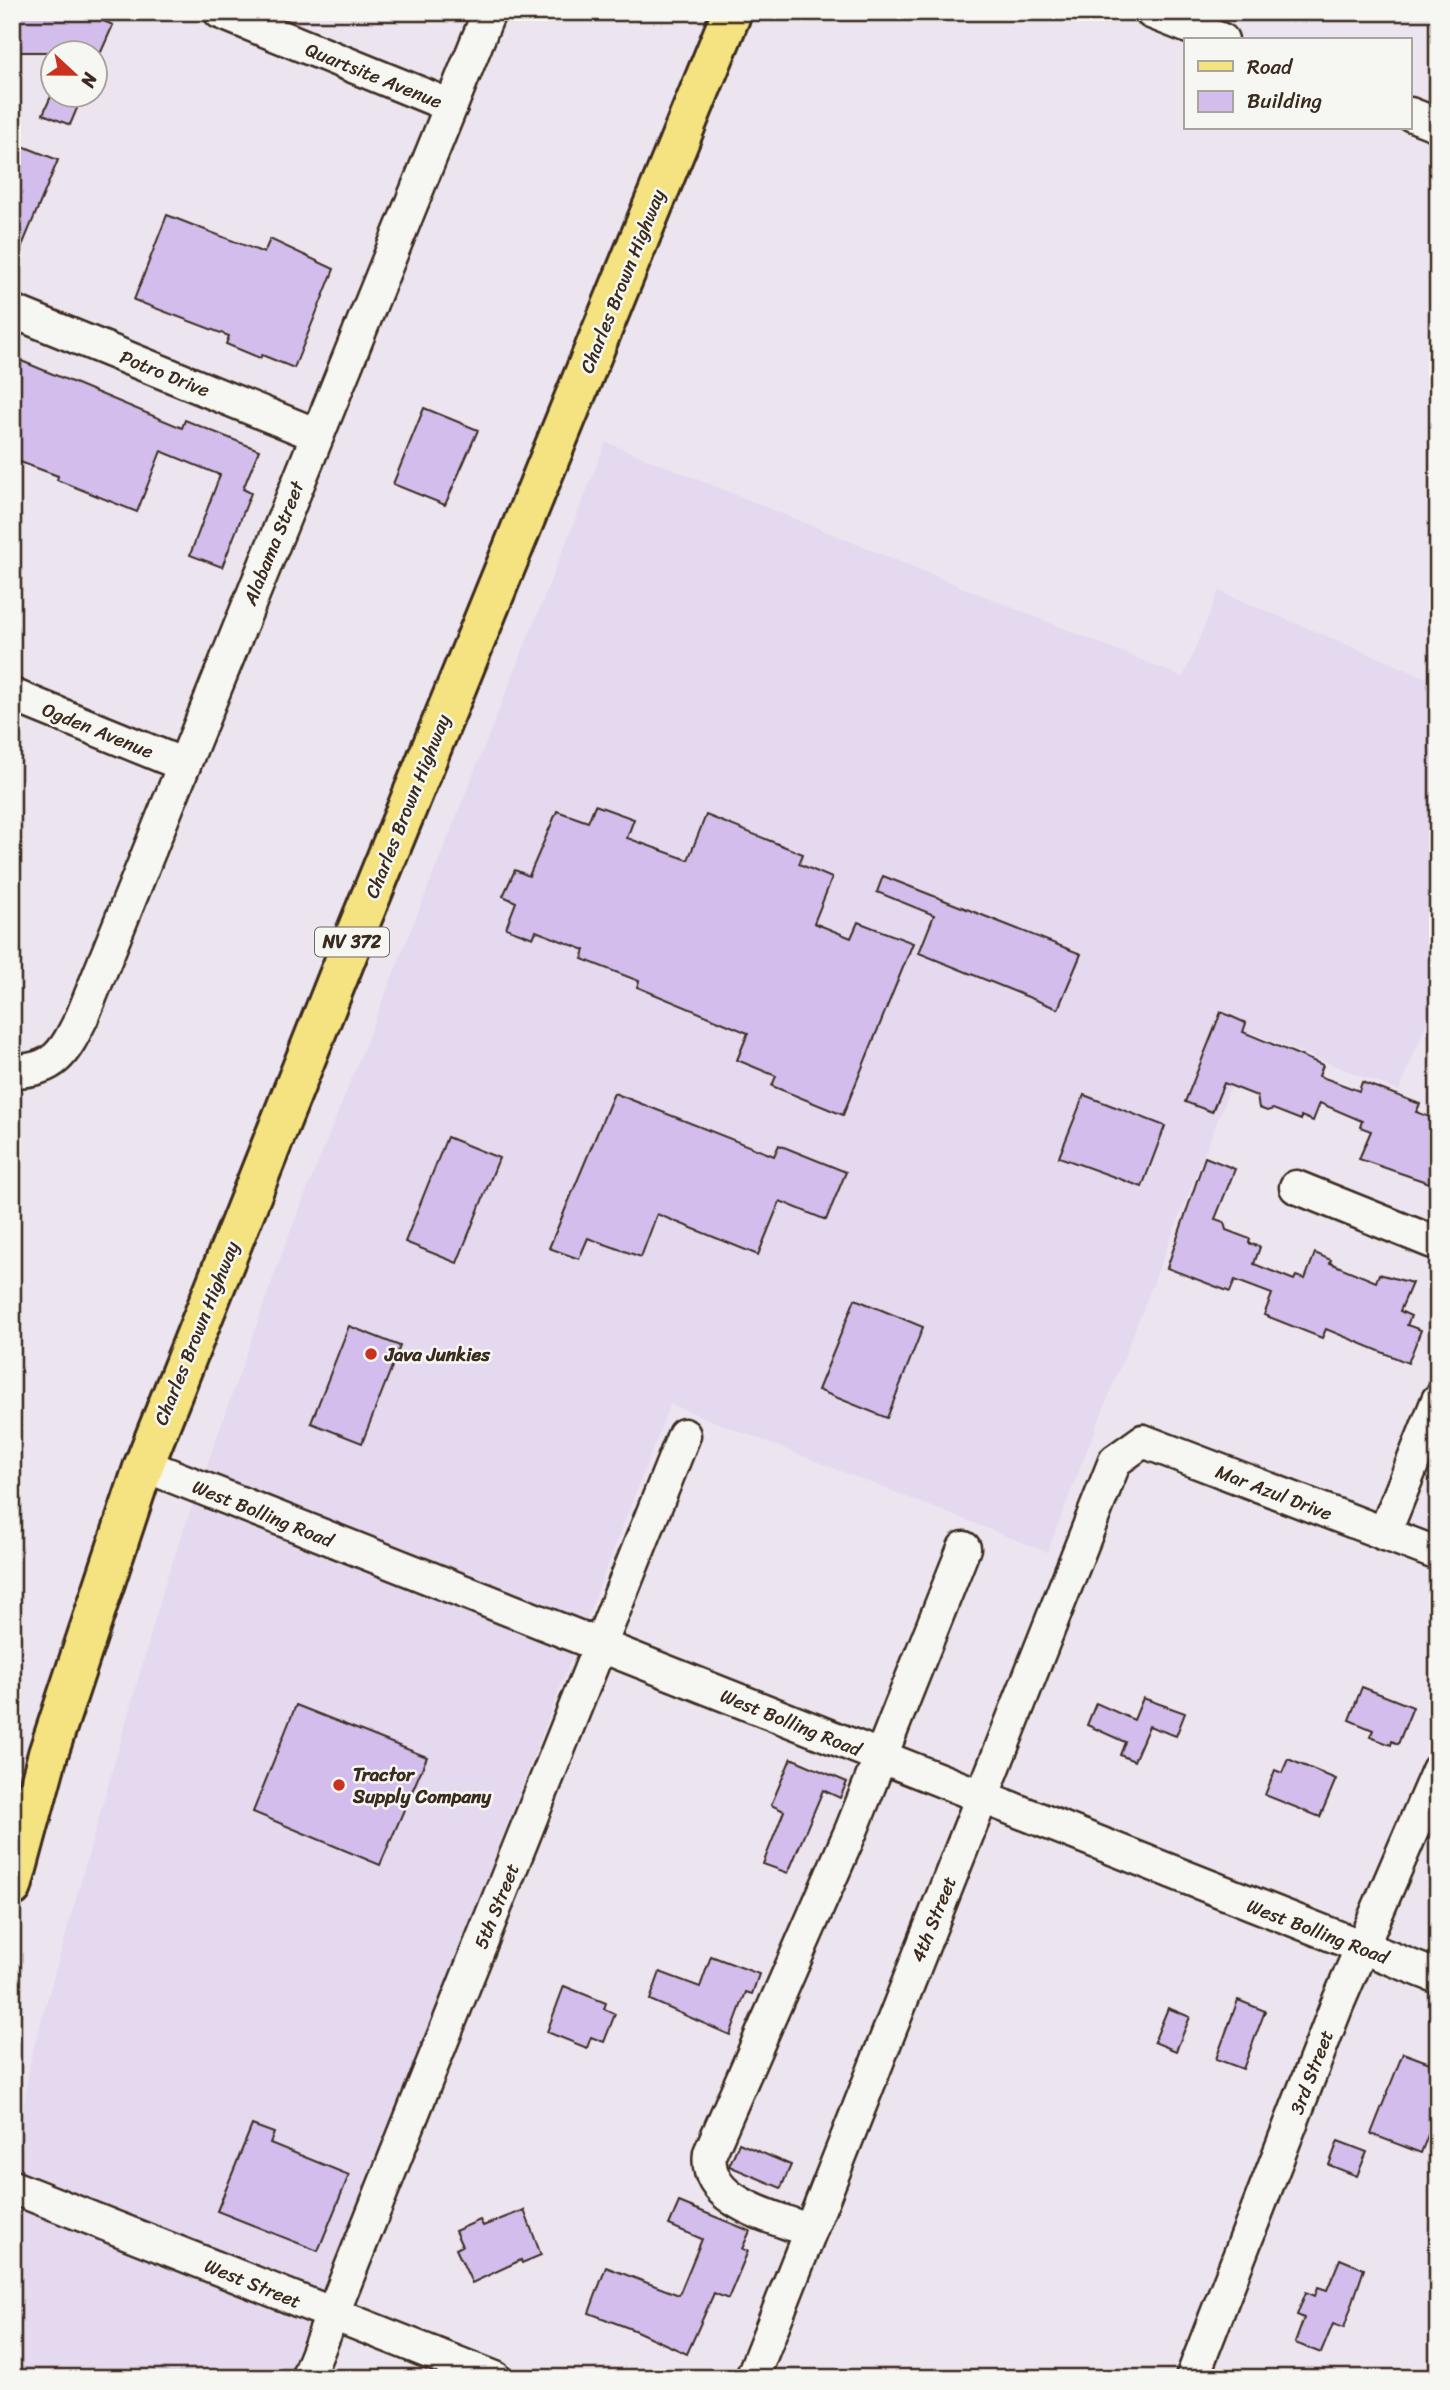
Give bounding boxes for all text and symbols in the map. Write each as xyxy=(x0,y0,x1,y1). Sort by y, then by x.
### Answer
street label: Quartsite Avenue xyxy=(300,33,448,118)
north arrow xyxy=(38,38,108,108)
legend xyxy=(1184,38,1412,130)
text: Road xyxy=(1247,48,1294,86)
text: N xyxy=(71,67,107,93)
text: Building xyxy=(1247,82,1323,120)
street label: Charles Brown Highway xyxy=(570,184,675,378)
street label: Potro Drive xyxy=(115,340,215,407)
street label: Alabama Street xyxy=(233,475,314,611)
street label: Ogden Avenue xyxy=(37,693,159,768)
street label: Charles Brown Highway xyxy=(355,709,460,903)
road number: NV 372 xyxy=(315,928,389,957)
street label: Charles Brown Highway xyxy=(144,1236,249,1430)
place label: Java Junkies xyxy=(384,1338,491,1371)
marker: Java Junkies xyxy=(363,1346,379,1362)
street label: Mar Azul Drive xyxy=(1211,1455,1337,1530)
street label: West Bolling Road xyxy=(187,1470,340,1558)
street label: West Bolling Road xyxy=(715,1679,868,1767)
place label: Tractor Supply Company xyxy=(352,1758,492,1813)
marker: Tractor Supply Company xyxy=(331,1777,347,1793)
street label: 5th Street xyxy=(464,1858,529,1954)
street label: 4th Street xyxy=(901,1871,966,1967)
street label: West Bolling Road xyxy=(1242,1889,1396,1974)
street label: 3rd Street xyxy=(1280,2025,1343,2119)
street label: West Street xyxy=(200,2249,306,2318)

